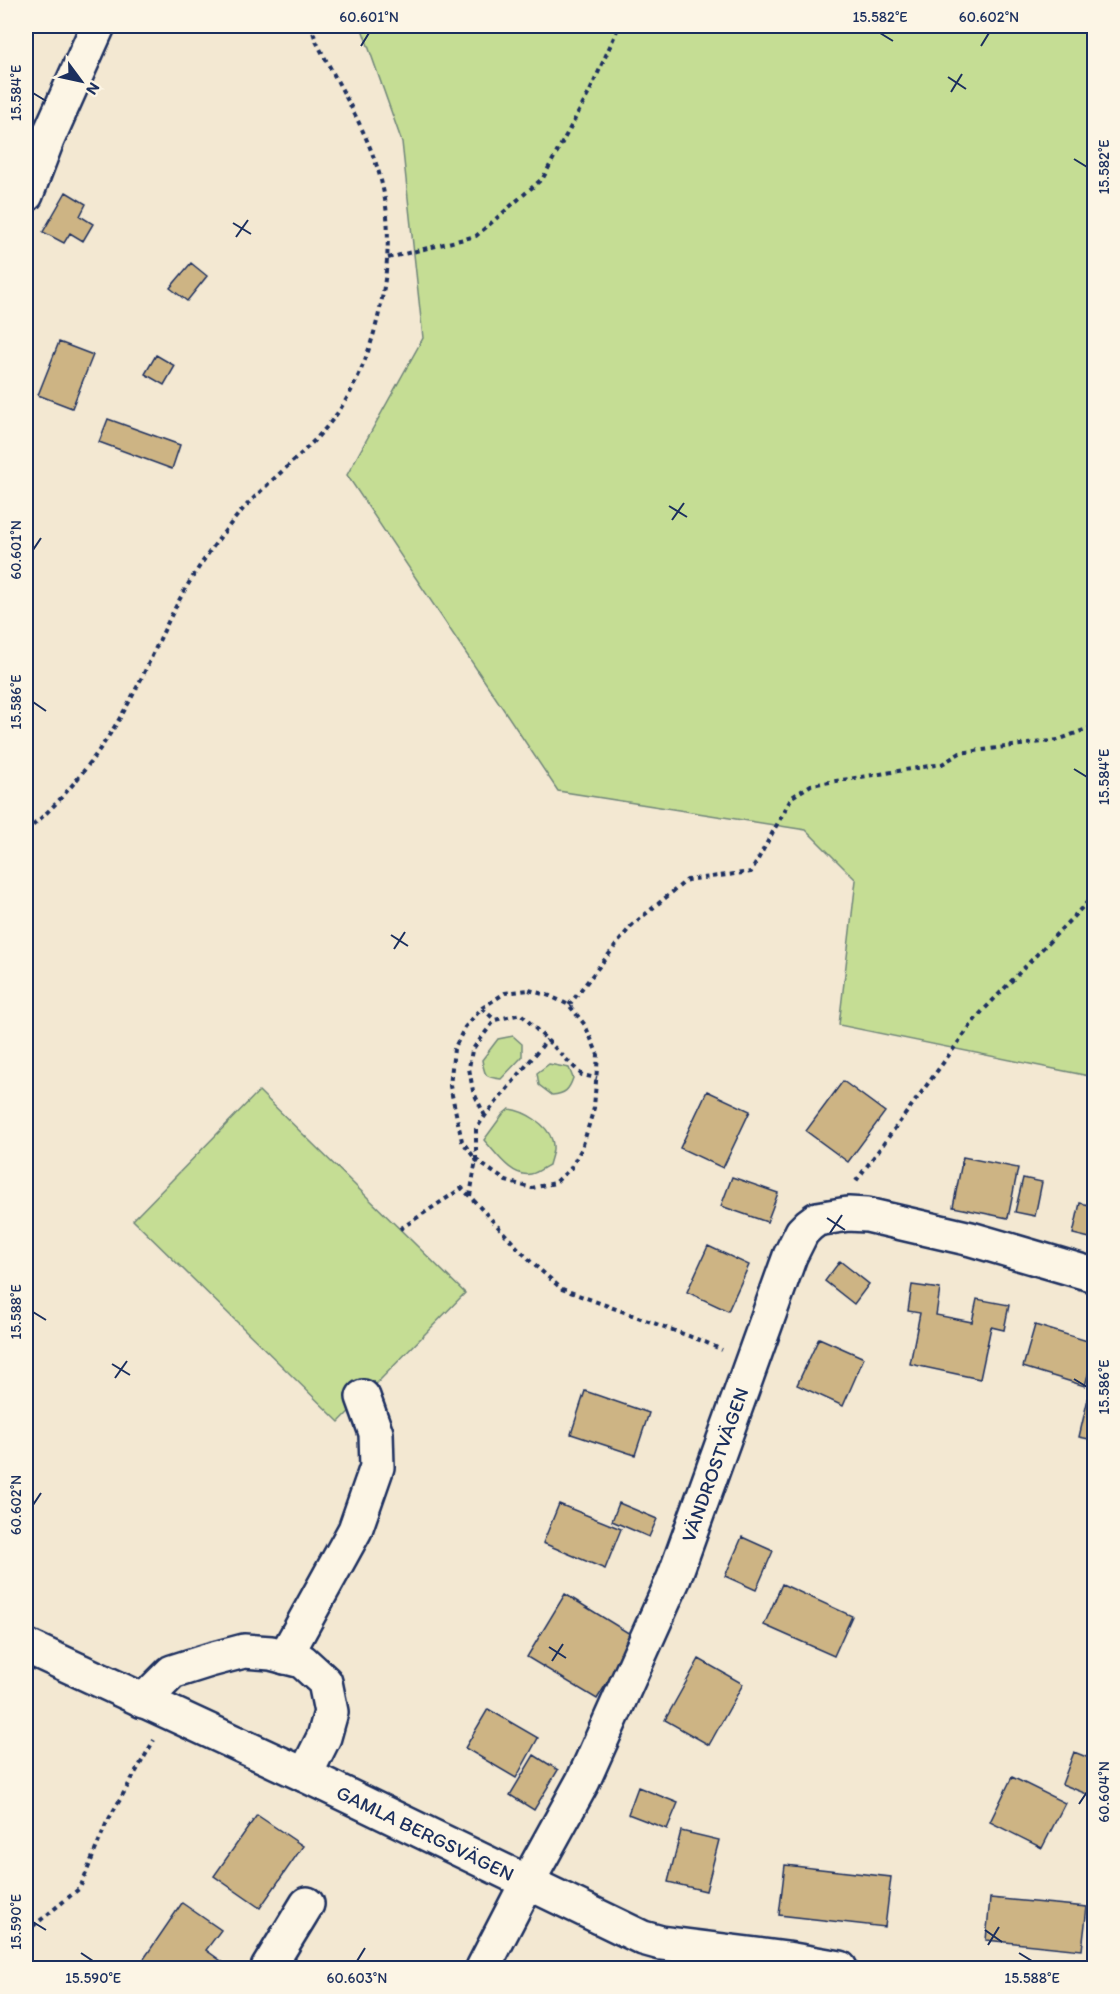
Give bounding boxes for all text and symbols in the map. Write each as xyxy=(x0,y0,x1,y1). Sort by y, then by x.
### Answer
text: 60.601°N xyxy=(339,8,399,26)
text: 15.582°E xyxy=(852,8,908,26)
text: 60.602°N xyxy=(959,8,1019,26)
north arrow xyxy=(51,51,111,111)
text: 15.584°E xyxy=(7,65,25,121)
text: N xyxy=(82,79,104,99)
text: 15.582°E xyxy=(1095,139,1113,195)
text: 60.601°N xyxy=(7,520,25,580)
text: 15.586°E xyxy=(7,674,25,730)
text: 15.584°E xyxy=(1095,749,1113,805)
text: 15.588°E xyxy=(7,1284,25,1340)
text: 15.586°E xyxy=(1095,1359,1113,1415)
street label: VÄNDROSTVÄGEN xyxy=(676,1384,754,1545)
text: 60.602°N xyxy=(7,1475,25,1535)
text: 60.604°N xyxy=(1095,1761,1113,1823)
street label: GAMLA BERGSVÄGEN xyxy=(333,1780,518,1886)
text: 15.590°E xyxy=(7,1894,25,1950)
text: 15.590°E xyxy=(65,1969,121,1987)
text: 60.603°N xyxy=(327,1969,387,1987)
text: 15.588°E xyxy=(1004,1969,1060,1987)

